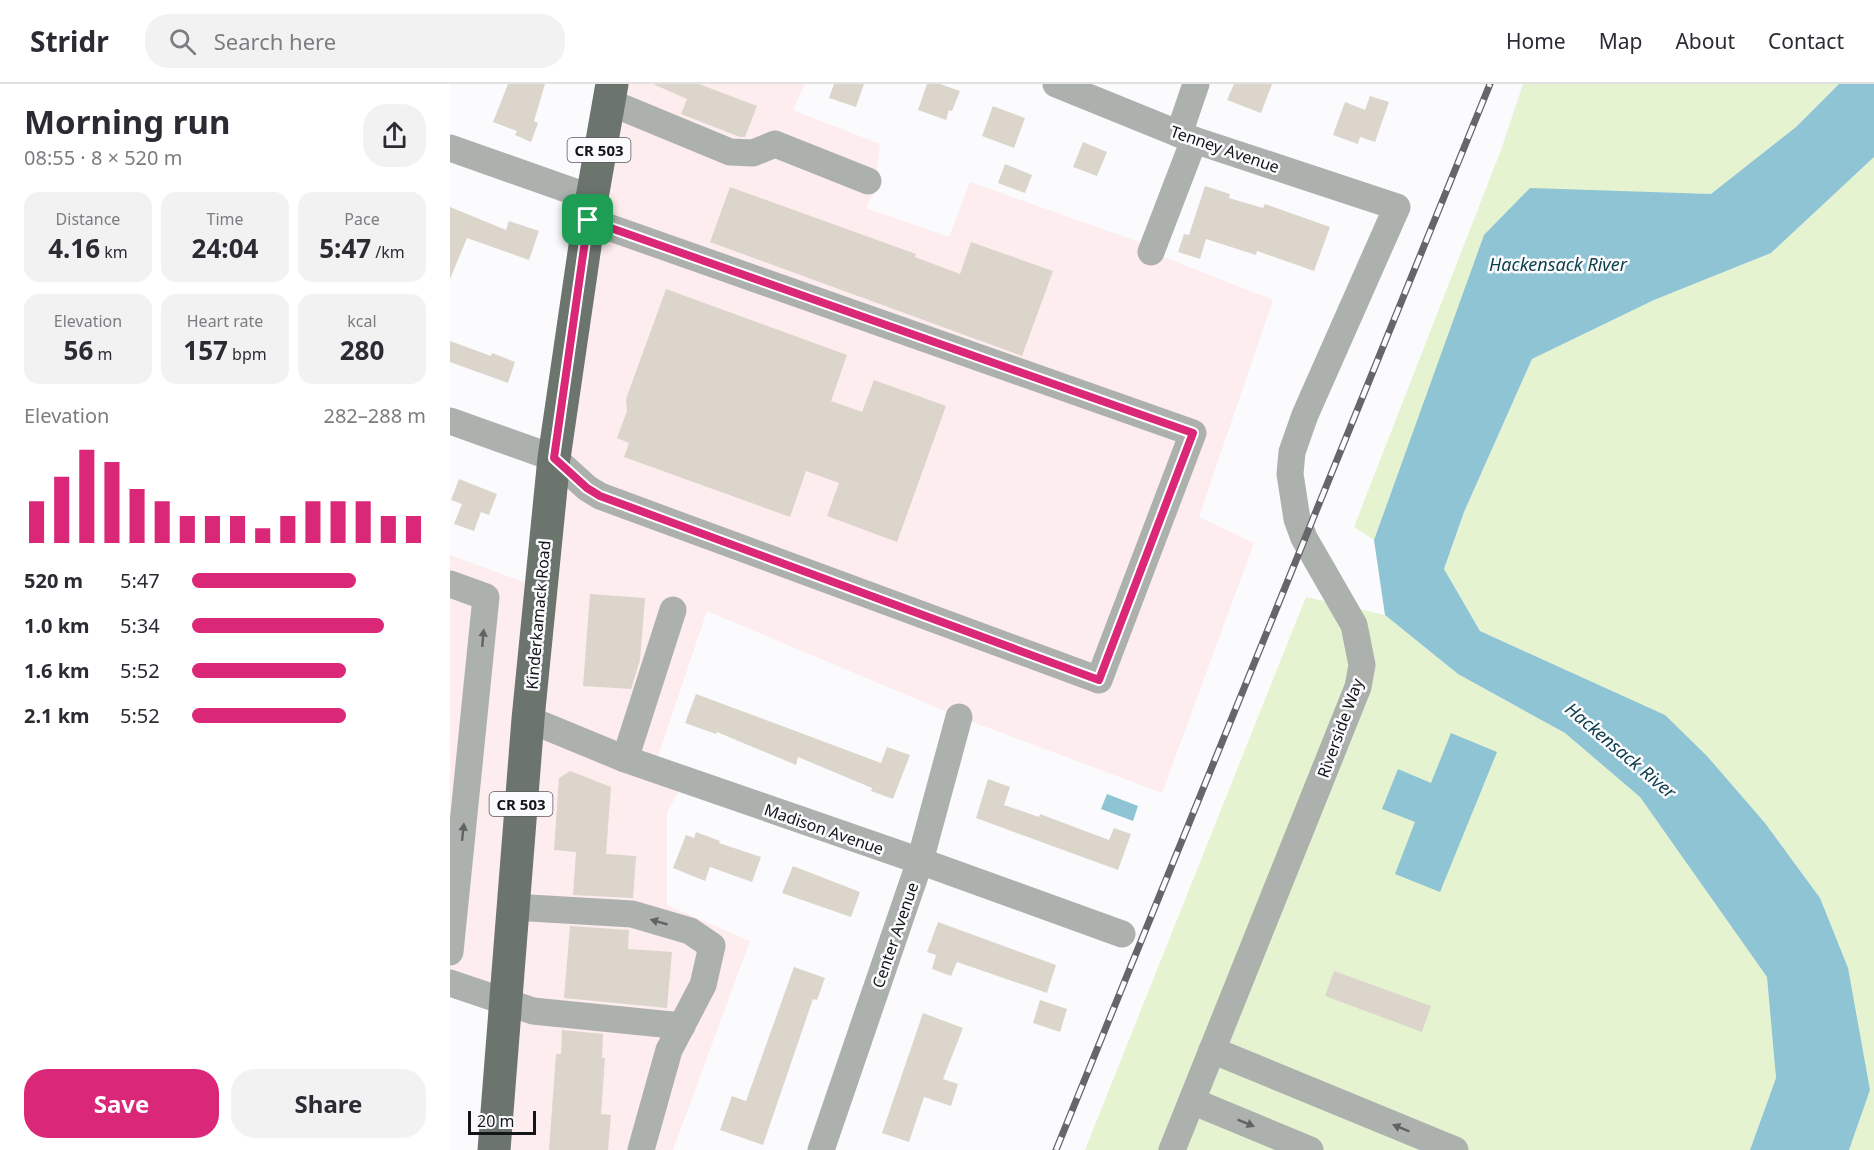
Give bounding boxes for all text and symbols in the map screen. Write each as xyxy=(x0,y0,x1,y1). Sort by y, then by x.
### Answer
search box xyxy=(145,14,565,68)
text: Stridr xyxy=(30,22,109,60)
icon: search xyxy=(166,25,199,58)
text: Search here xyxy=(214,26,336,56)
text: Home xyxy=(1506,27,1566,55)
text: Map xyxy=(1599,27,1642,55)
text: About xyxy=(1675,27,1735,55)
text: Contact xyxy=(1768,27,1844,55)
text: Morning run xyxy=(24,99,230,144)
button: share xyxy=(363,104,426,167)
street label: Tenney Avenue xyxy=(1168,120,1282,178)
road number: CR 503 xyxy=(568,138,630,162)
text: 08:55 · 8 × 520 m xyxy=(24,144,182,171)
pin xyxy=(562,194,613,245)
icon: arrive xyxy=(571,203,604,236)
text: Distance xyxy=(56,208,120,230)
text: Time xyxy=(206,208,244,230)
text: Pace xyxy=(344,208,380,230)
text: 4.16 xyxy=(48,230,100,266)
text: 24:04 xyxy=(192,230,258,266)
text: 5:47 xyxy=(319,230,371,266)
text: km xyxy=(100,241,128,263)
text: /km xyxy=(371,241,405,263)
water label: Hackensack River xyxy=(1489,252,1628,276)
text: Elevation xyxy=(54,310,122,332)
text: Heart rate xyxy=(187,310,263,332)
text: kcal xyxy=(347,310,377,332)
text: 56 xyxy=(64,332,93,368)
text: 157 xyxy=(183,332,228,368)
text: 280 xyxy=(340,332,384,368)
text: m xyxy=(93,343,112,365)
text: bpm xyxy=(228,343,267,365)
text: Elevation xyxy=(24,402,109,429)
text: 282–288 m xyxy=(323,402,426,429)
street label: Kinderkamack Road xyxy=(521,539,555,691)
text: 520 m xyxy=(24,567,83,594)
text: 5:47 xyxy=(120,567,160,594)
text: 1.0 km xyxy=(24,612,90,639)
text: 5:34 xyxy=(120,612,160,639)
one-way arrow xyxy=(478,628,488,647)
text: 1.6 km xyxy=(24,657,90,684)
text: 5:52 xyxy=(120,657,160,684)
street label: Riverside Way xyxy=(1312,674,1368,781)
water label: Hackensack River xyxy=(1560,697,1682,804)
text: 2.1 km xyxy=(24,702,90,729)
text: 5:52 xyxy=(120,702,160,729)
road number: CR 503 xyxy=(490,792,553,816)
street label: Madison Avenue xyxy=(761,798,887,860)
one-way arrow xyxy=(458,822,468,841)
street label: Center Avenue xyxy=(867,879,923,991)
one-way arrow xyxy=(650,917,668,926)
button: Save xyxy=(24,1069,219,1138)
button: Share xyxy=(231,1069,426,1138)
scale bar xyxy=(468,1108,536,1136)
text: 20 m xyxy=(477,1110,514,1132)
one-way arrow xyxy=(1237,1119,1255,1128)
one-way arrow xyxy=(1392,1123,1410,1132)

